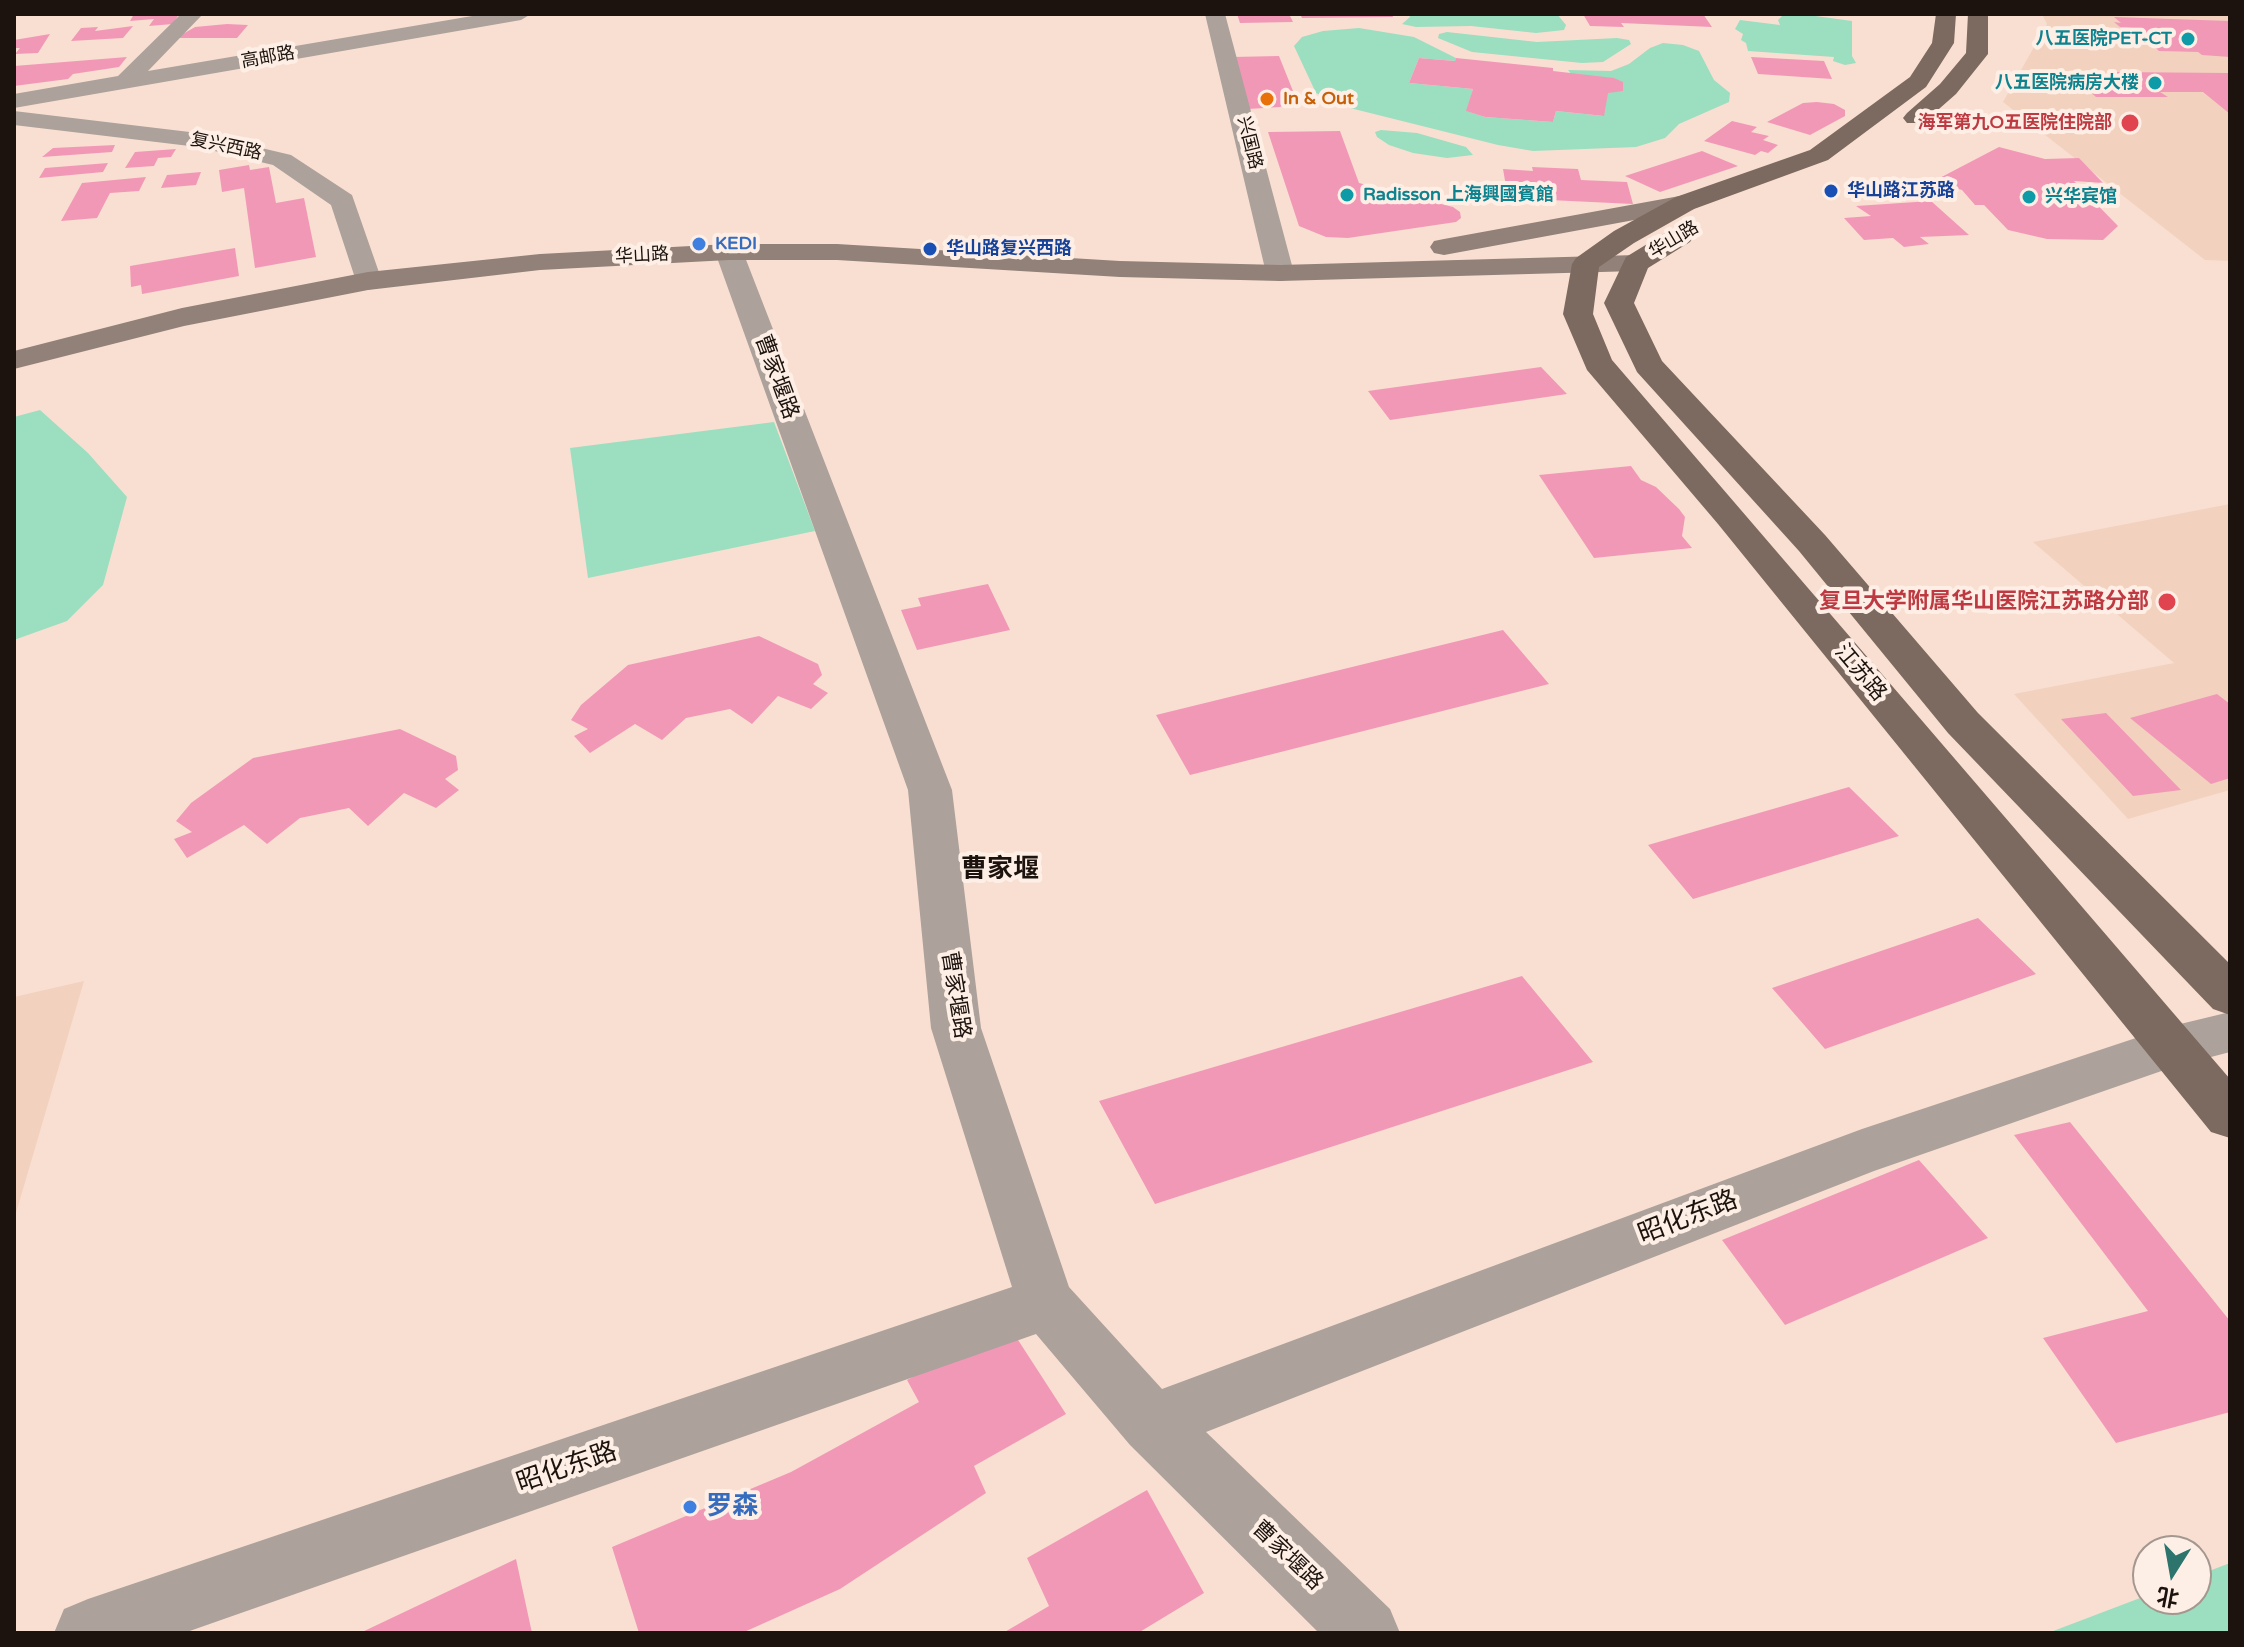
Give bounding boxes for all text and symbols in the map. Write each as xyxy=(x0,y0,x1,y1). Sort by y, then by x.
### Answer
place label: 八五医院PET-CT xyxy=(2036,28,2172,50)
marker: 八五医院PET-CT xyxy=(2179,30,2197,48)
street label: 高邮路 xyxy=(240,43,296,73)
place label: 八五医院病房大楼 xyxy=(1995,72,2139,94)
marker: 八五医院病房大楼 xyxy=(2146,74,2164,92)
place label: In & Out xyxy=(1283,88,1354,110)
marker: In & Out xyxy=(1258,90,1276,108)
place label: 海军第九O五医院住院部 xyxy=(1917,112,2112,134)
marker: 海军第九O五医院住院部 xyxy=(2119,112,2141,134)
street label: 兴国路 xyxy=(1232,114,1266,172)
street label: 复兴西路 xyxy=(189,129,263,165)
place label: 华山路江苏路 xyxy=(1847,180,1955,202)
marker: 华山路江苏路 xyxy=(1822,182,1840,200)
place label: Radisson 上海興國賓館 xyxy=(1363,184,1554,206)
marker: Radisson 上海興國賓館 xyxy=(1338,186,1356,204)
place label: 兴华宾馆 xyxy=(2045,186,2117,208)
marker: 兴华宾馆 xyxy=(2020,188,2038,206)
street label: 华山路 xyxy=(1645,217,1703,263)
place label: KEDI xyxy=(715,233,757,255)
marker: KEDI xyxy=(690,235,708,253)
place label: 华山路复兴西路 xyxy=(946,238,1072,260)
marker: 华山路复兴西路 xyxy=(921,240,939,258)
street label: 华山路 xyxy=(614,244,670,268)
street label: 曹家堰路 xyxy=(749,331,803,423)
place label: 复旦大学附属华山医院江苏路分部 xyxy=(1819,589,2149,615)
marker: 复旦大学附属华山医院江苏路分部 xyxy=(2156,591,2178,613)
street label: 江苏路 xyxy=(1829,639,1891,707)
district label: 曹家堰 xyxy=(961,854,1039,886)
street label: 曹家堰路 xyxy=(935,949,975,1041)
street label: 昭化东路 xyxy=(1634,1185,1742,1251)
street label: 昭化东路 xyxy=(513,1436,621,1500)
place label: 罗森 xyxy=(706,1491,758,1523)
marker: 罗森 xyxy=(681,1498,699,1516)
street label: 曹家堰路 xyxy=(1246,1516,1328,1596)
north arrow xyxy=(2132,1535,2212,1615)
text: 北 xyxy=(2155,1582,2181,1611)

